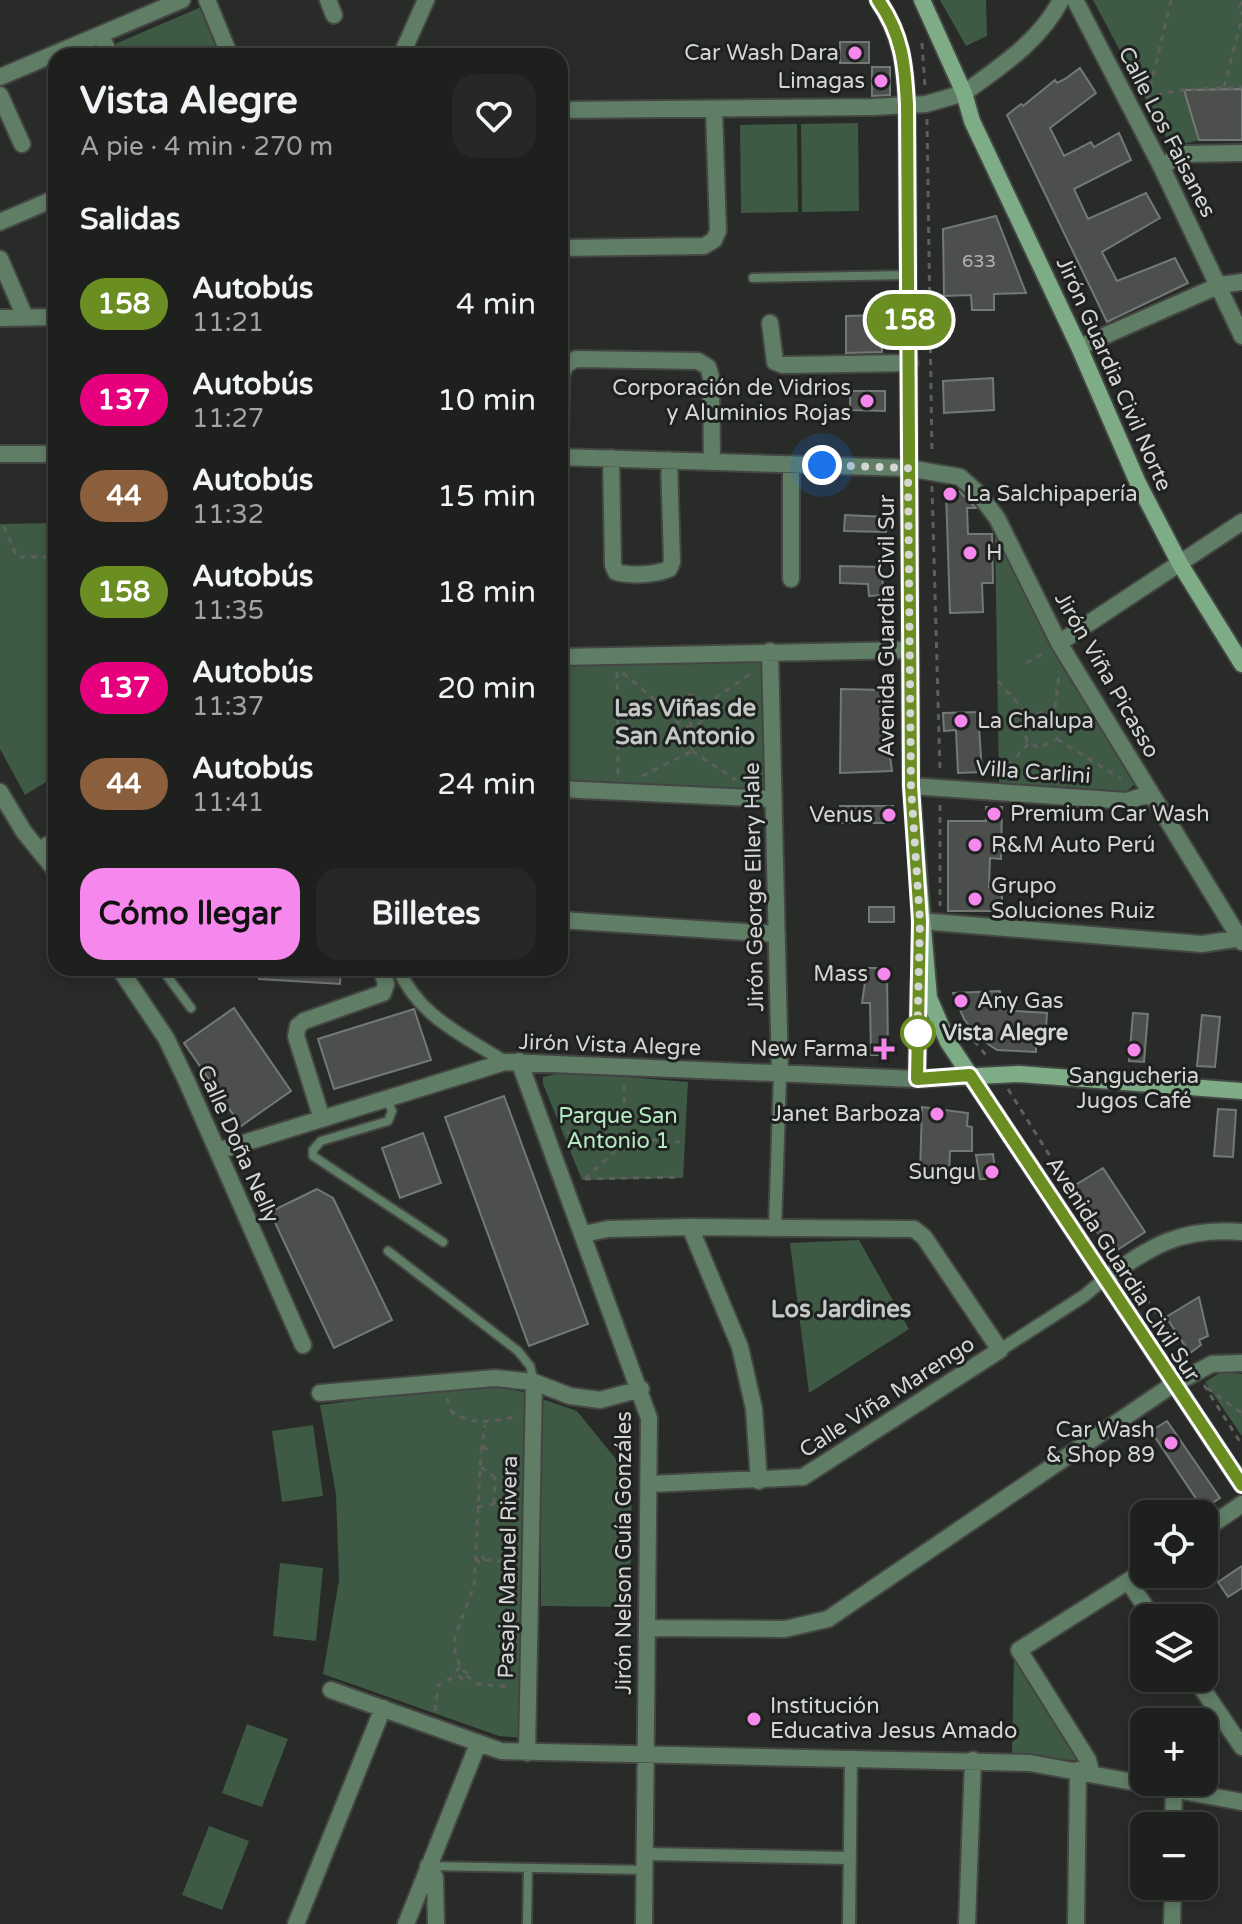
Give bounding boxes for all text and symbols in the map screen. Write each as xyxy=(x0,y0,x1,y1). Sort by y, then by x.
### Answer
place label: Car Wash Dara xyxy=(684,40,839,66)
street label: Calle Los Faisanes xyxy=(1113,42,1221,222)
marker: Car Wash Dara xyxy=(846,44,864,62)
place label: Limagas xyxy=(777,68,865,94)
marker: Limagas xyxy=(872,72,890,90)
button: heart xyxy=(452,74,536,158)
text: Vista Alegre xyxy=(80,78,298,124)
text: A pie · 4 min · 270 m xyxy=(80,131,333,162)
text: Salidas xyxy=(80,201,180,238)
house number: 633 xyxy=(962,250,996,272)
street label: Jirón Guardia Civil Norte xyxy=(1051,253,1177,495)
text: Autobús xyxy=(192,270,313,307)
text: 4 min xyxy=(456,286,536,323)
text: 158 xyxy=(98,287,150,321)
line badge: 158 xyxy=(863,294,955,346)
text: 158 xyxy=(883,303,935,337)
text: 11:21 xyxy=(192,307,264,338)
text: Autobús xyxy=(192,366,313,403)
place label: Corporación de Vidrios y Aluminios Rojas xyxy=(612,375,851,426)
text: 10 min xyxy=(437,382,536,419)
text: 137 xyxy=(98,383,150,417)
marker: Corporación de Vidrios y Aluminios Rojas xyxy=(858,392,876,410)
text: 11:27 xyxy=(192,403,264,434)
your location xyxy=(802,445,842,485)
text: Autobús xyxy=(192,462,313,499)
text: 15 min xyxy=(437,478,536,515)
text: 44 xyxy=(106,479,142,513)
place label: La Salchipapería xyxy=(966,481,1138,507)
marker: La Salchipapería xyxy=(941,485,959,503)
street label: Avenida Guardia Civil Sur xyxy=(874,494,900,757)
text: 11:32 xyxy=(192,499,264,530)
place label: H xyxy=(986,540,1003,566)
marker: H xyxy=(961,544,979,562)
text: Autobús xyxy=(192,558,313,595)
text: 18 min xyxy=(437,574,536,611)
text: 158 xyxy=(98,575,150,609)
street label: Jirón Viña Picasso xyxy=(1049,588,1165,762)
text: 11:35 xyxy=(192,595,264,626)
text: Autobús xyxy=(192,654,313,691)
text: 20 min xyxy=(437,670,536,707)
text: 137 xyxy=(98,671,150,705)
text: 11:37 xyxy=(192,691,264,722)
district label: Las Viñas de San Antonio xyxy=(614,694,756,751)
place label: La Chalupa xyxy=(977,708,1094,734)
marker: La Chalupa xyxy=(952,712,970,730)
text: Autobús xyxy=(192,750,313,787)
street label: Villa Carlini xyxy=(974,755,1092,789)
street label: Jirón George Ellery Hale xyxy=(739,762,769,1012)
text: 24 min xyxy=(437,766,536,803)
text: 44 xyxy=(106,767,142,801)
text: 11:41 xyxy=(192,787,264,818)
place label: Premium Car Wash xyxy=(1010,801,1210,827)
place label: Venus xyxy=(809,802,873,828)
marker: Premium Car Wash xyxy=(985,805,1003,823)
marker: Venus xyxy=(880,806,898,824)
place label: R&M Auto Perú xyxy=(991,832,1155,858)
marker: R&M Auto Perú xyxy=(966,836,984,854)
button: Cómo llegar xyxy=(80,868,300,960)
button: Billetes xyxy=(316,868,536,960)
place label: Grupo Soluciones Ruiz xyxy=(991,873,1155,924)
marker: Grupo Soluciones Ruiz xyxy=(966,890,984,908)
place label: Mass xyxy=(813,961,868,987)
marker: Mass xyxy=(875,965,893,983)
place label: Any Gas xyxy=(977,988,1064,1014)
marker: Any Gas xyxy=(952,992,970,1010)
marker: Vista Alegre xyxy=(901,1016,935,1050)
place label: Vista Alegre xyxy=(942,1020,1068,1046)
street label: Jirón Vista Alegre xyxy=(518,1029,702,1061)
place label: New Farma xyxy=(750,1036,868,1062)
marker: New Farma xyxy=(875,1040,893,1058)
marker: Sangucheria Jugos Café xyxy=(1125,1041,1143,1059)
street label: Calle Doña Nelly xyxy=(191,1061,285,1227)
place label: Sangucheria Jugos Café xyxy=(1069,1063,1199,1114)
place label: Janet Barboza xyxy=(772,1101,921,1127)
park label: Parque San Antonio 1 xyxy=(558,1103,678,1154)
marker: Janet Barboza xyxy=(928,1105,946,1123)
street label: Avenida Guardia Civil Sur xyxy=(1041,1152,1206,1387)
place label: Sungu xyxy=(909,1159,976,1185)
marker: Sungu xyxy=(983,1163,1001,1181)
district label: Los Jardines xyxy=(771,1295,911,1324)
street label: Calle Viña Marengo xyxy=(795,1331,979,1463)
street label: Jirón Nelson Guía Gonzáles xyxy=(611,1411,637,1695)
place label: Car Wash & Shop 89 xyxy=(1046,1417,1155,1468)
marker: Car Wash & Shop 89 xyxy=(1162,1434,1180,1452)
street label: Pasaje Manuel Rivera xyxy=(493,1455,523,1679)
map controls xyxy=(1130,1500,1218,1900)
button: locate xyxy=(1130,1500,1218,1588)
button: layers xyxy=(1130,1604,1218,1692)
place label: Institución Educativa Jesus Amado xyxy=(770,1693,1017,1744)
button: + xyxy=(1130,1708,1218,1796)
marker: Institución Educativa Jesus Amado xyxy=(745,1710,763,1728)
button: − xyxy=(1130,1812,1218,1900)

